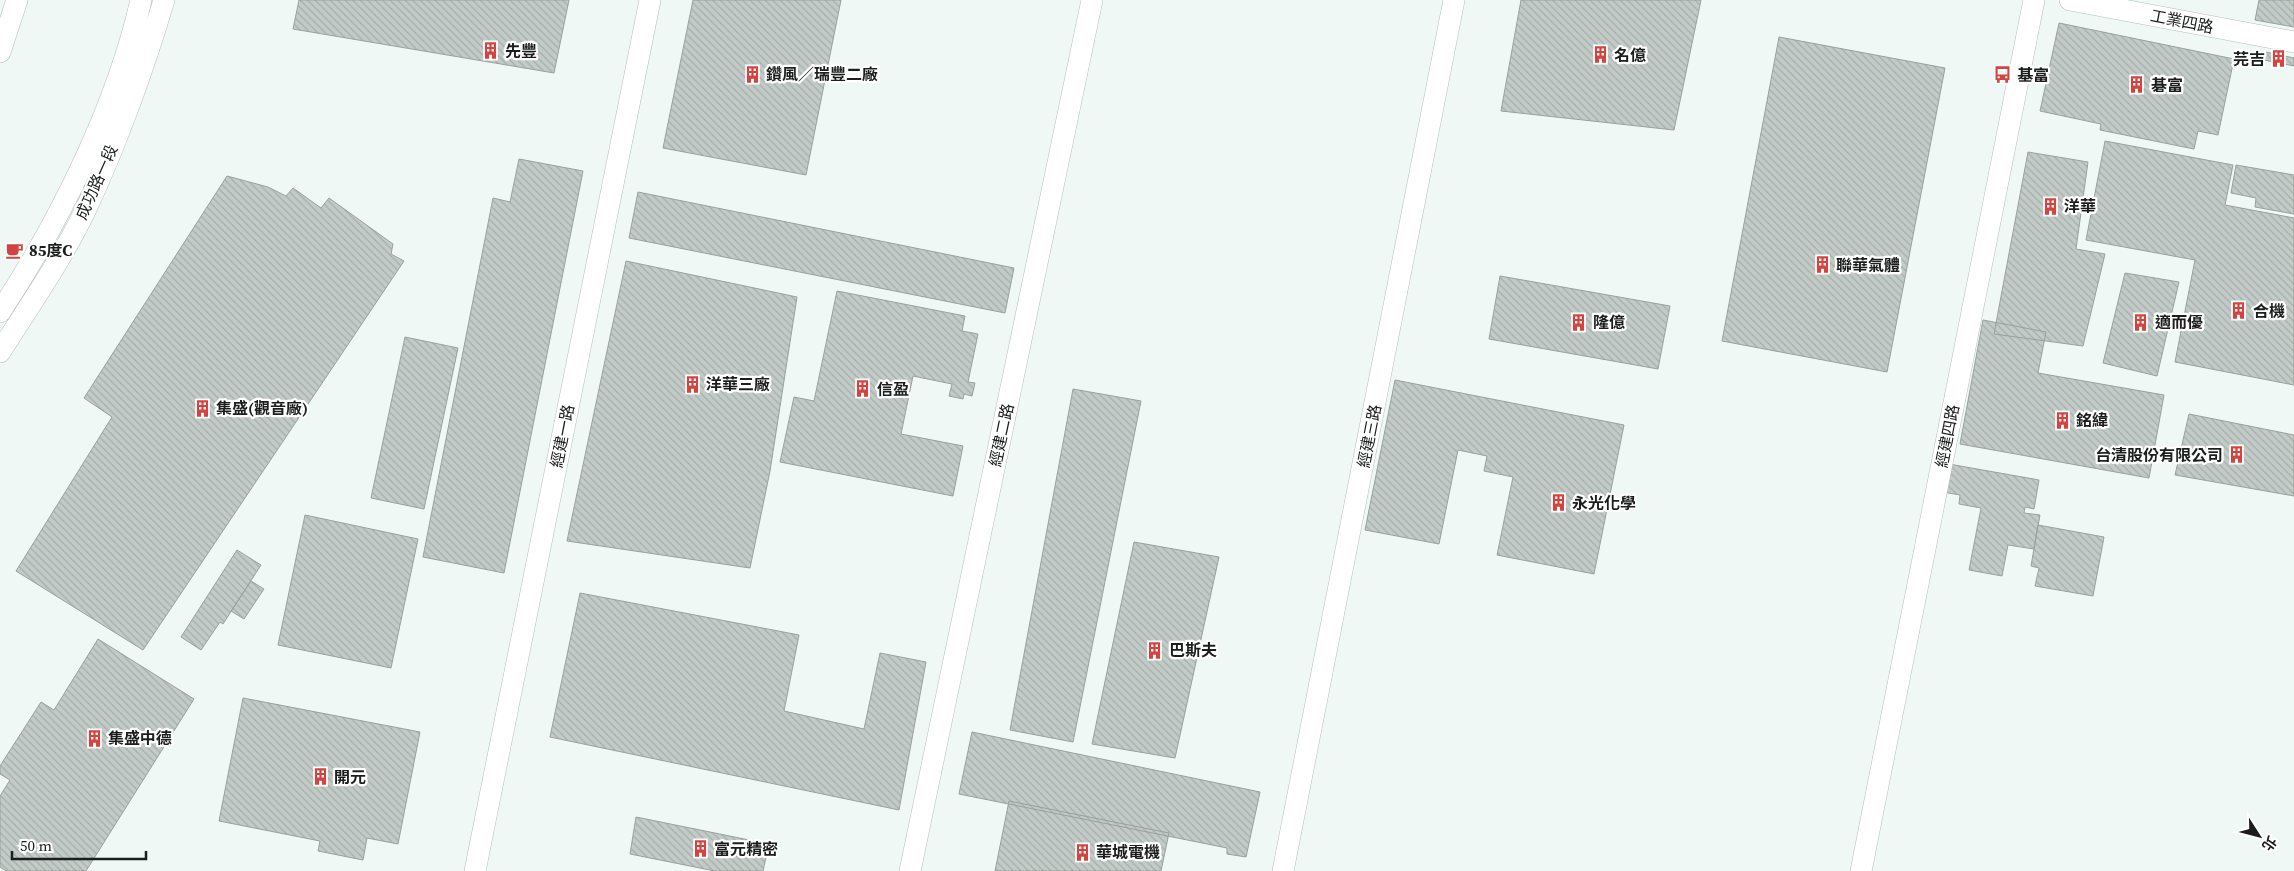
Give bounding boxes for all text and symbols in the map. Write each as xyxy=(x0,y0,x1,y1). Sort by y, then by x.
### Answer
street label: 工業四路 xyxy=(2148,4,2216,38)
place label: 先豐 xyxy=(505,40,537,62)
building icon: 先豐 xyxy=(481,41,501,61)
place label: 名億 xyxy=(1614,44,1646,66)
building icon: 名億 xyxy=(1590,45,1610,65)
place label: 芫吉 xyxy=(2233,48,2265,70)
building icon: 芫吉 xyxy=(2269,49,2289,69)
place label: 鑽風／瑞豐二廠 xyxy=(766,63,878,85)
building icon: 鑽風／瑞豐二廠 xyxy=(742,64,762,84)
place label: 基富 xyxy=(2017,64,2049,86)
bus stop icon: 基富 xyxy=(1993,65,2013,85)
place label: 碁富 xyxy=(2151,74,2183,96)
building icon: 碁富 xyxy=(2127,75,2147,95)
street label: 成功路一段 xyxy=(70,141,122,223)
place label: 洋華 xyxy=(2064,195,2096,217)
building icon: 洋華 xyxy=(2040,196,2060,216)
place label: 85度C xyxy=(29,239,72,261)
cafe icon: 85度C xyxy=(5,240,25,260)
place label: 聯華氣體 xyxy=(1836,254,1900,276)
building icon: 聯華氣體 xyxy=(1812,255,1832,275)
place label: 合機 xyxy=(2253,300,2285,322)
building icon: 合機 xyxy=(2229,301,2249,321)
place label: 隆億 xyxy=(1593,311,1625,333)
place label: 適而優 xyxy=(2155,311,2203,333)
building icon: 隆億 xyxy=(1569,312,1589,332)
building icon: 適而優 xyxy=(2131,312,2151,332)
place label: 洋華三廠 xyxy=(706,373,770,395)
building icon: 洋華三廠 xyxy=(682,374,702,394)
place label: 信盈 xyxy=(877,378,909,400)
building icon: 信盈 xyxy=(853,379,873,399)
place label: 集盛(觀音廠) xyxy=(216,397,308,419)
building icon: 集盛(觀音廠) xyxy=(192,398,212,418)
street label: 經建二路 xyxy=(984,401,1018,469)
street label: 經建一路 xyxy=(545,402,579,470)
street label: 經建三路 xyxy=(1352,402,1386,470)
street label: 經建四路 xyxy=(1930,402,1964,470)
place label: 銘緯 xyxy=(2076,409,2108,431)
building icon: 銘緯 xyxy=(2052,410,2072,430)
place label: 台清股份有限公司 xyxy=(2095,444,2223,466)
building icon: 台清股份有限公司 xyxy=(2227,445,2247,465)
place label: 永光化學 xyxy=(1572,492,1636,514)
building icon: 永光化學 xyxy=(1548,493,1568,513)
place label: 巴斯夫 xyxy=(1169,639,1217,661)
building icon: 巴斯夫 xyxy=(1145,640,1165,660)
place label: 集盛中德 xyxy=(108,727,172,749)
building icon: 集盛中德 xyxy=(84,728,104,748)
place label: 開元 xyxy=(334,766,366,788)
building icon: 開元 xyxy=(310,767,330,787)
north arrow xyxy=(2234,811,2284,861)
scale bar xyxy=(12,828,146,860)
text: 北 xyxy=(2257,832,2282,855)
text: 50 m xyxy=(20,835,52,856)
place label: 富元精密 xyxy=(714,838,778,860)
building icon: 富元精密 xyxy=(690,839,710,859)
place label: 華城電機 xyxy=(1096,841,1160,863)
building icon: 華城電機 xyxy=(1072,842,1092,862)

